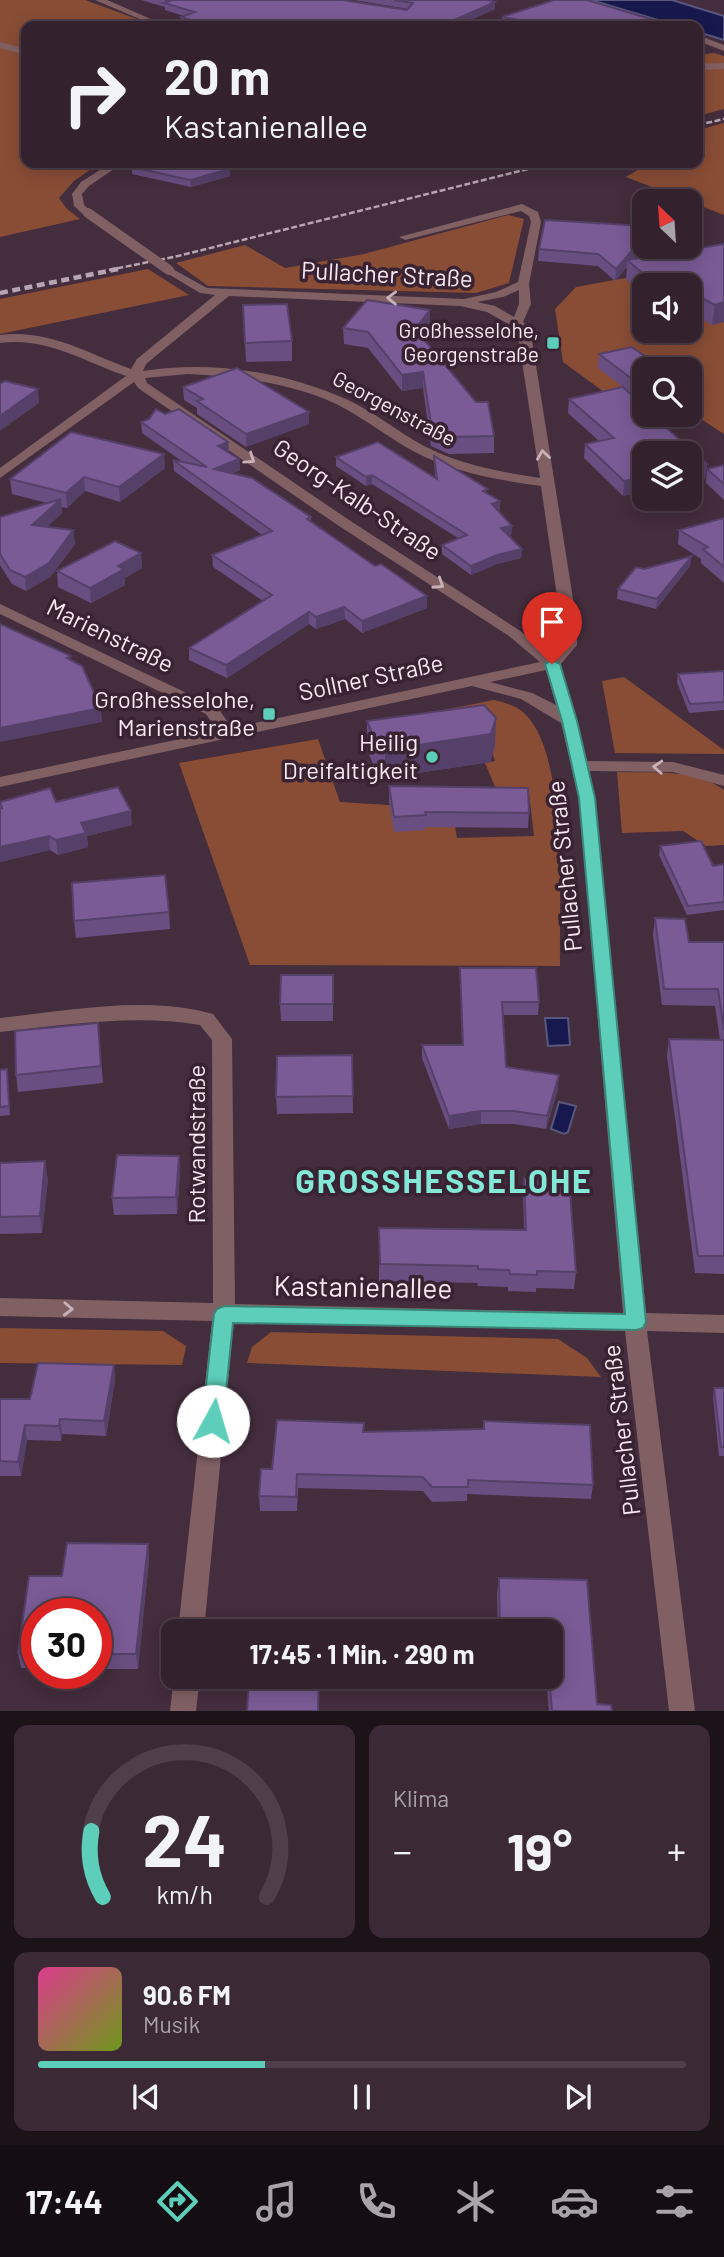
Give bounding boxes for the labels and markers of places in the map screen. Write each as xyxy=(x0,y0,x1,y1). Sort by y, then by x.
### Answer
place label: Großhesselohe, Georgenstraße xyxy=(398,317,539,366)
marker: Großhesselohe, Georgenstraße xyxy=(545,335,561,351)
pin xyxy=(522,592,582,664)
place label: Großhesselohe, Marienstraße xyxy=(94,684,255,741)
marker: Großhesselohe, Marienstraße xyxy=(261,706,277,722)
place label: Heilig Dreifaltigkeit xyxy=(283,727,418,784)
marker: Heilig Dreifaltigkeit xyxy=(424,749,440,765)

